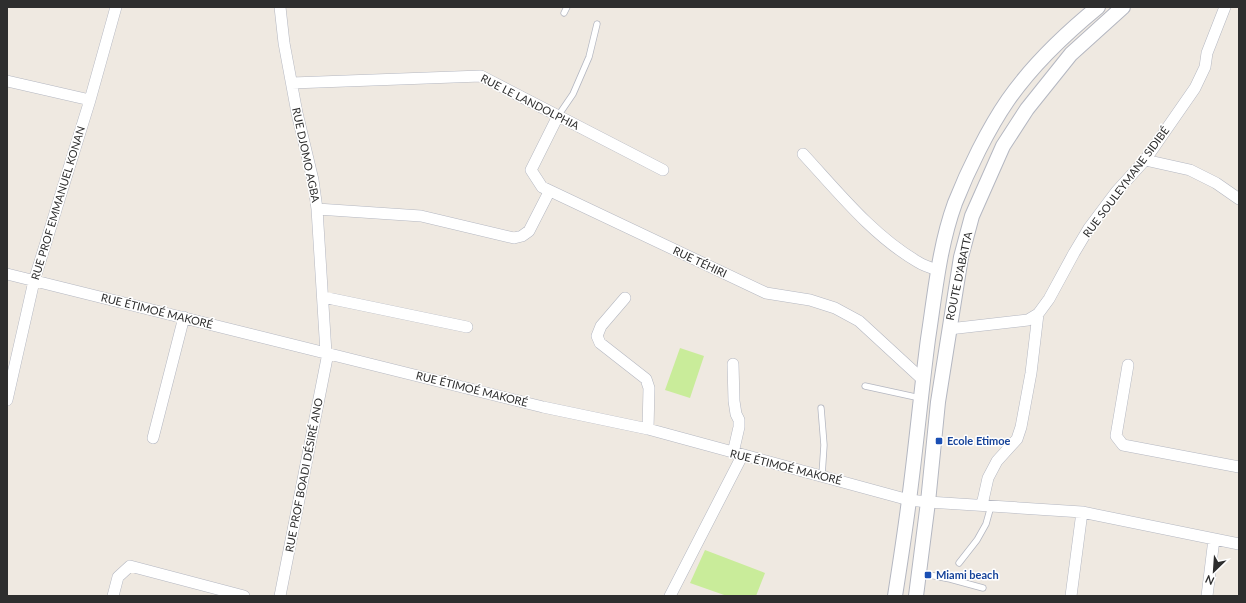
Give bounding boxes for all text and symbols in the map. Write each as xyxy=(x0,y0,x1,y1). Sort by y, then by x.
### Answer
street label: RUE LE LANDOLPHIA xyxy=(479,71,582,132)
street label: RUE DJOMO AGBA xyxy=(290,106,323,204)
street label: RUE PROF EMMANUEL KONAN xyxy=(28,124,87,281)
street label: RUE SOULEYMANE SIDIBÉ xyxy=(1080,124,1171,240)
street label: ROUTE D'ABATTA xyxy=(943,230,974,321)
street label: RUE TÉHIRI xyxy=(671,243,729,280)
street label: RUE ÉTIMOÉ MAKORÉ xyxy=(100,290,214,331)
street label: RUE ÉTIMOÉ MAKORÉ xyxy=(415,368,529,409)
street label: RUE PROF BOADI DÉSIRÉ ANO xyxy=(282,397,325,553)
place label: Ecole Etimoe xyxy=(947,434,1011,447)
marker: Ecole Etimoe xyxy=(934,436,944,446)
street label: RUE ÉTIMOÉ MAKORÉ xyxy=(729,446,843,487)
north arrow xyxy=(1194,551,1234,591)
place label: Miami beach xyxy=(936,568,999,581)
marker: Miami beach xyxy=(923,570,933,580)
text: N xyxy=(1203,573,1216,588)

